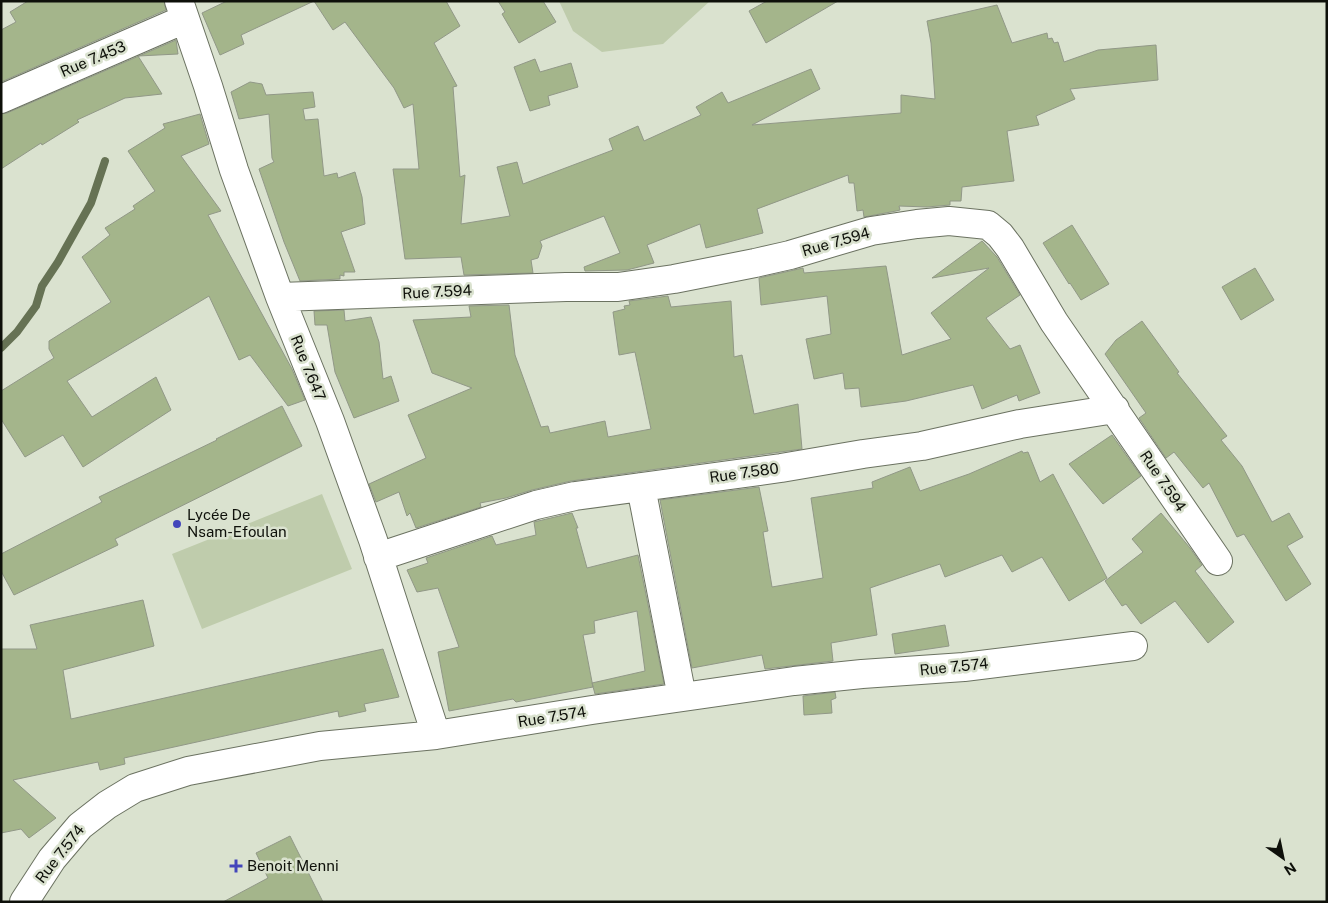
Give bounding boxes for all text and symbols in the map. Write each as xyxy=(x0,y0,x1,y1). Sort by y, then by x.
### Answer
street label: Rue 7.453 xyxy=(57,37,128,80)
street label: Rue 7.594 xyxy=(800,224,872,259)
street label: Rue 7.594 xyxy=(402,281,472,302)
street label: Rue 7.647 xyxy=(288,333,329,403)
street label: Rue 7.594 xyxy=(1137,447,1190,514)
street label: Rue 7.580 xyxy=(708,459,780,486)
place label: Lycée De Nsam-Efoulan xyxy=(187,506,287,540)
marker: Lycée De Nsam-Efoulan xyxy=(171,518,183,530)
street label: Rue 7.574 xyxy=(919,654,989,679)
street label: Rue 7.574 xyxy=(517,703,587,730)
street label: Rue 7.574 xyxy=(32,821,88,886)
north arrow xyxy=(1258,833,1308,883)
place label: Benoit Menni xyxy=(247,857,339,874)
marker: Benoit Menni xyxy=(229,859,243,873)
text: N xyxy=(1281,859,1299,879)

